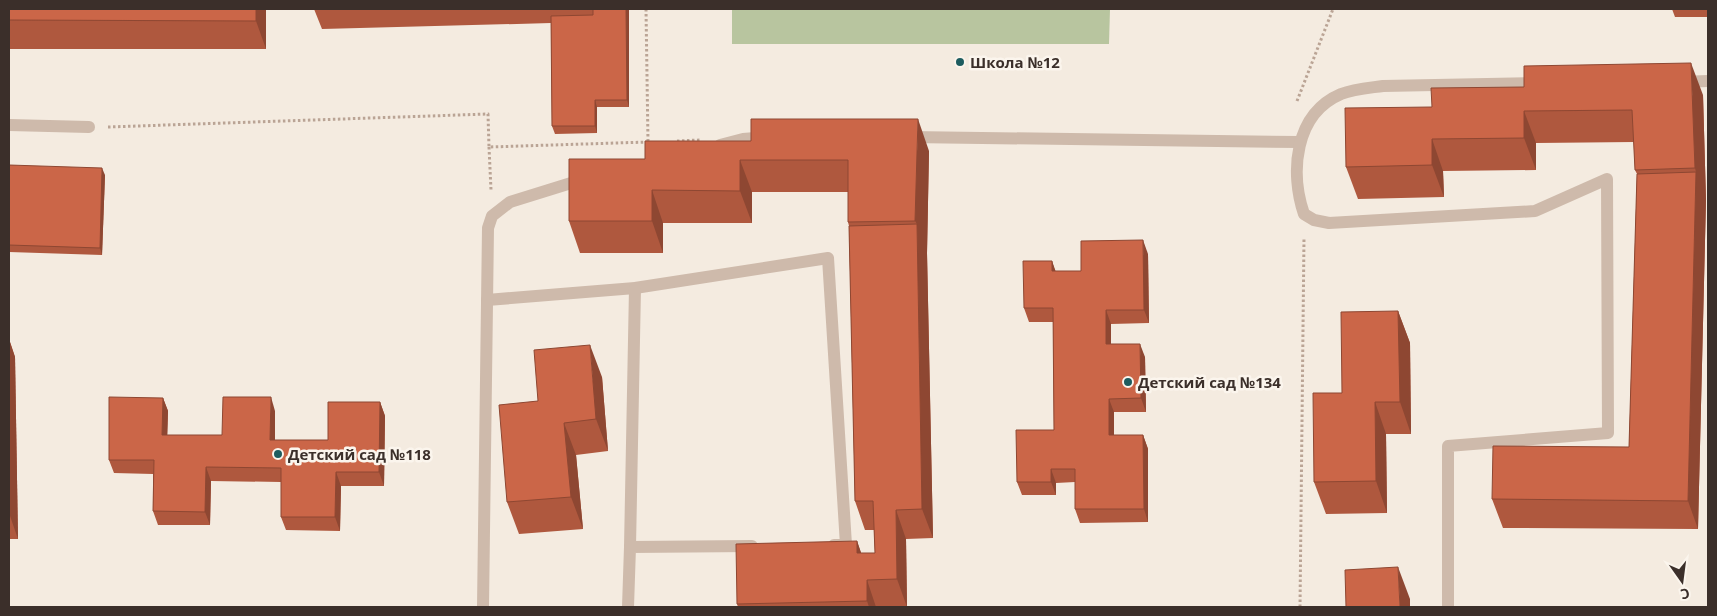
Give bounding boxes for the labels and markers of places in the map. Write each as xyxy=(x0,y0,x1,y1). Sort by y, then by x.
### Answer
place label: Школа №12 xyxy=(970,52,1060,72)
marker: Школа №12 xyxy=(954,56,966,68)
place label: Детский сад №134 xyxy=(1138,372,1281,392)
marker: Детский сад №134 xyxy=(1122,376,1134,388)
place label: Детский сад №118 xyxy=(288,444,431,464)
marker: Детский сад №118 xyxy=(272,448,284,460)

